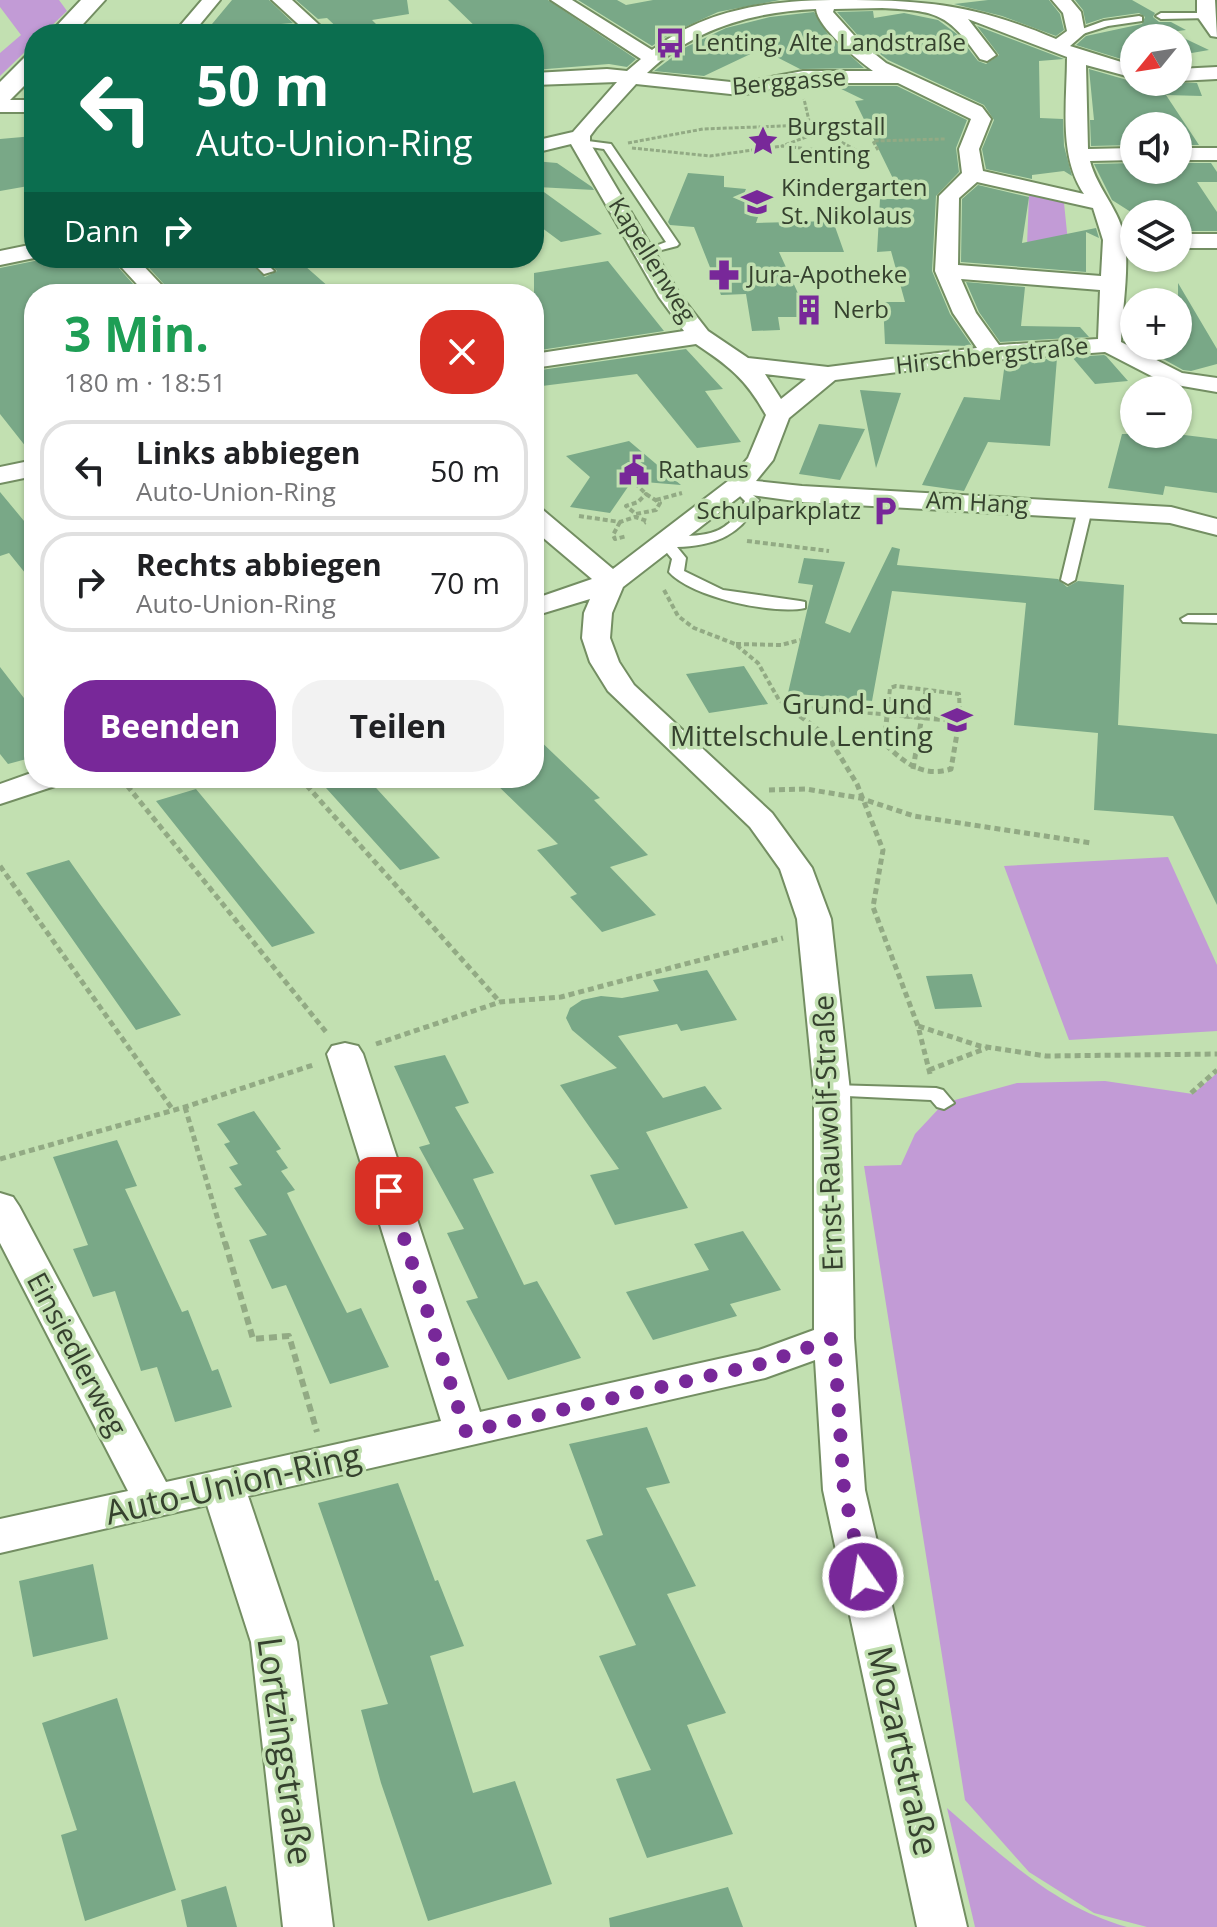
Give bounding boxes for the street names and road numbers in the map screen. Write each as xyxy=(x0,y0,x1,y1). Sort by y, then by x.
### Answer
street label: Berggasse xyxy=(730,59,847,102)
street label: Kapellenweg xyxy=(602,190,705,328)
street label: Hirschbergstraße xyxy=(894,328,1090,381)
street label: Am Hang xyxy=(925,482,1029,521)
street label: Ernst-Rauwolf-Straße xyxy=(803,994,851,1272)
street label: Einsiedlerweg xyxy=(19,1265,137,1442)
street label: Auto-Union-Ring xyxy=(100,1431,365,1535)
street label: Lortzingstraße xyxy=(247,1634,325,1868)
street label: Mozartstraße xyxy=(858,1642,950,1860)

